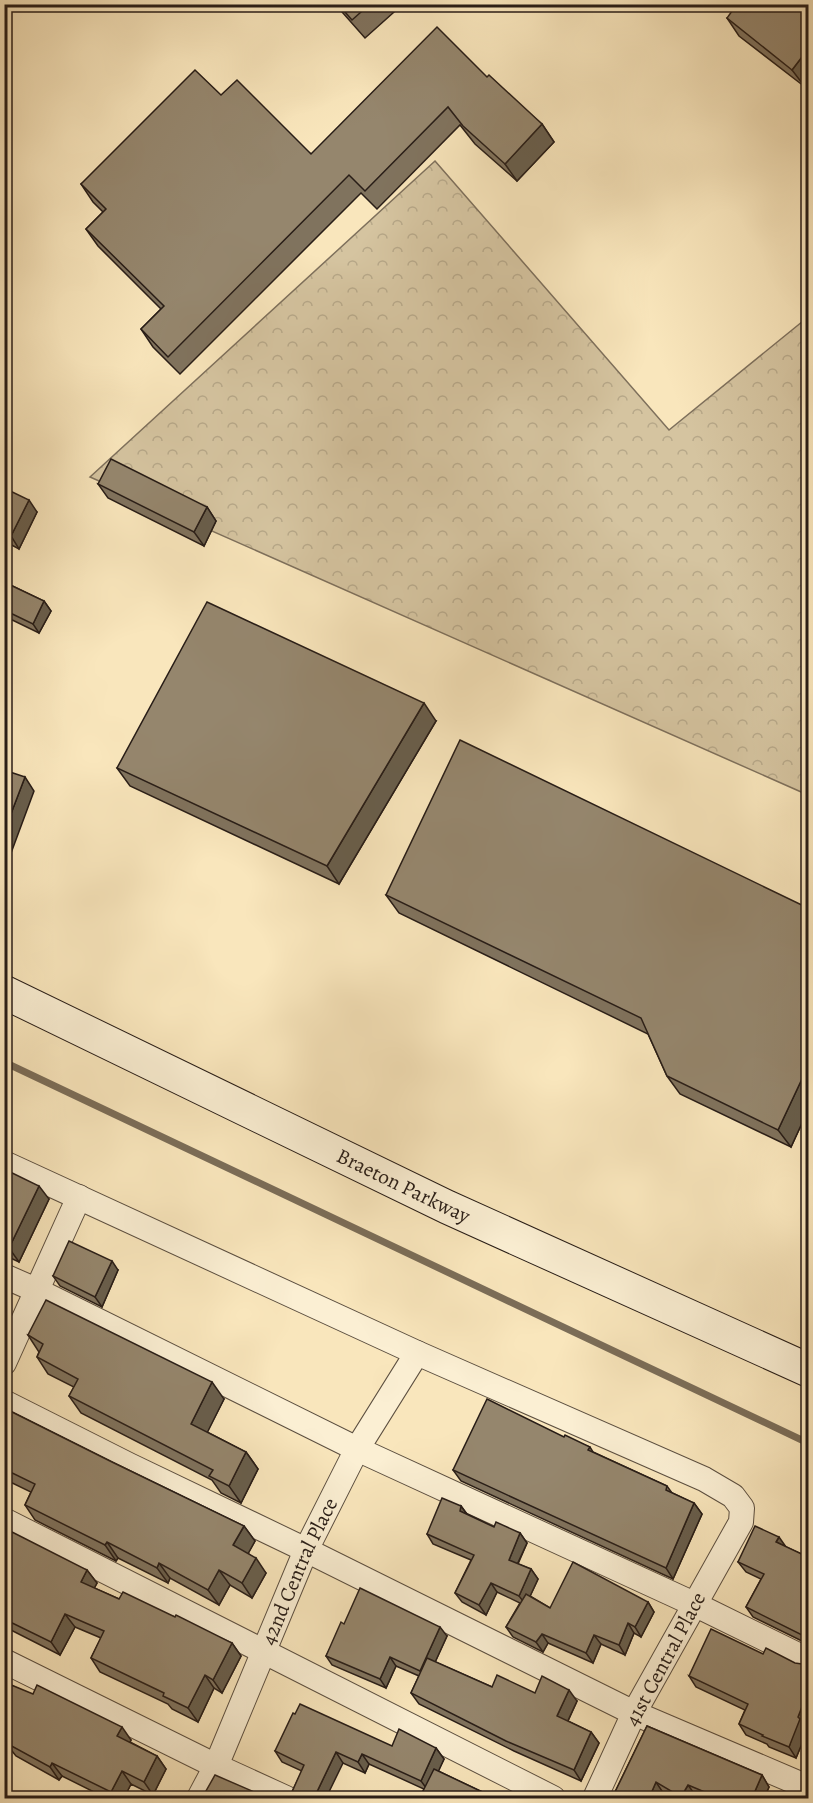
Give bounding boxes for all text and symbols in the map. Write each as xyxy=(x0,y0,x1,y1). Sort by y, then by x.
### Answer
street label: Braeton Parkway xyxy=(332,1142,475,1230)
street label: 42nd Central Place xyxy=(254,1493,344,1649)
street label: 41st Central Place xyxy=(618,1587,712,1731)

